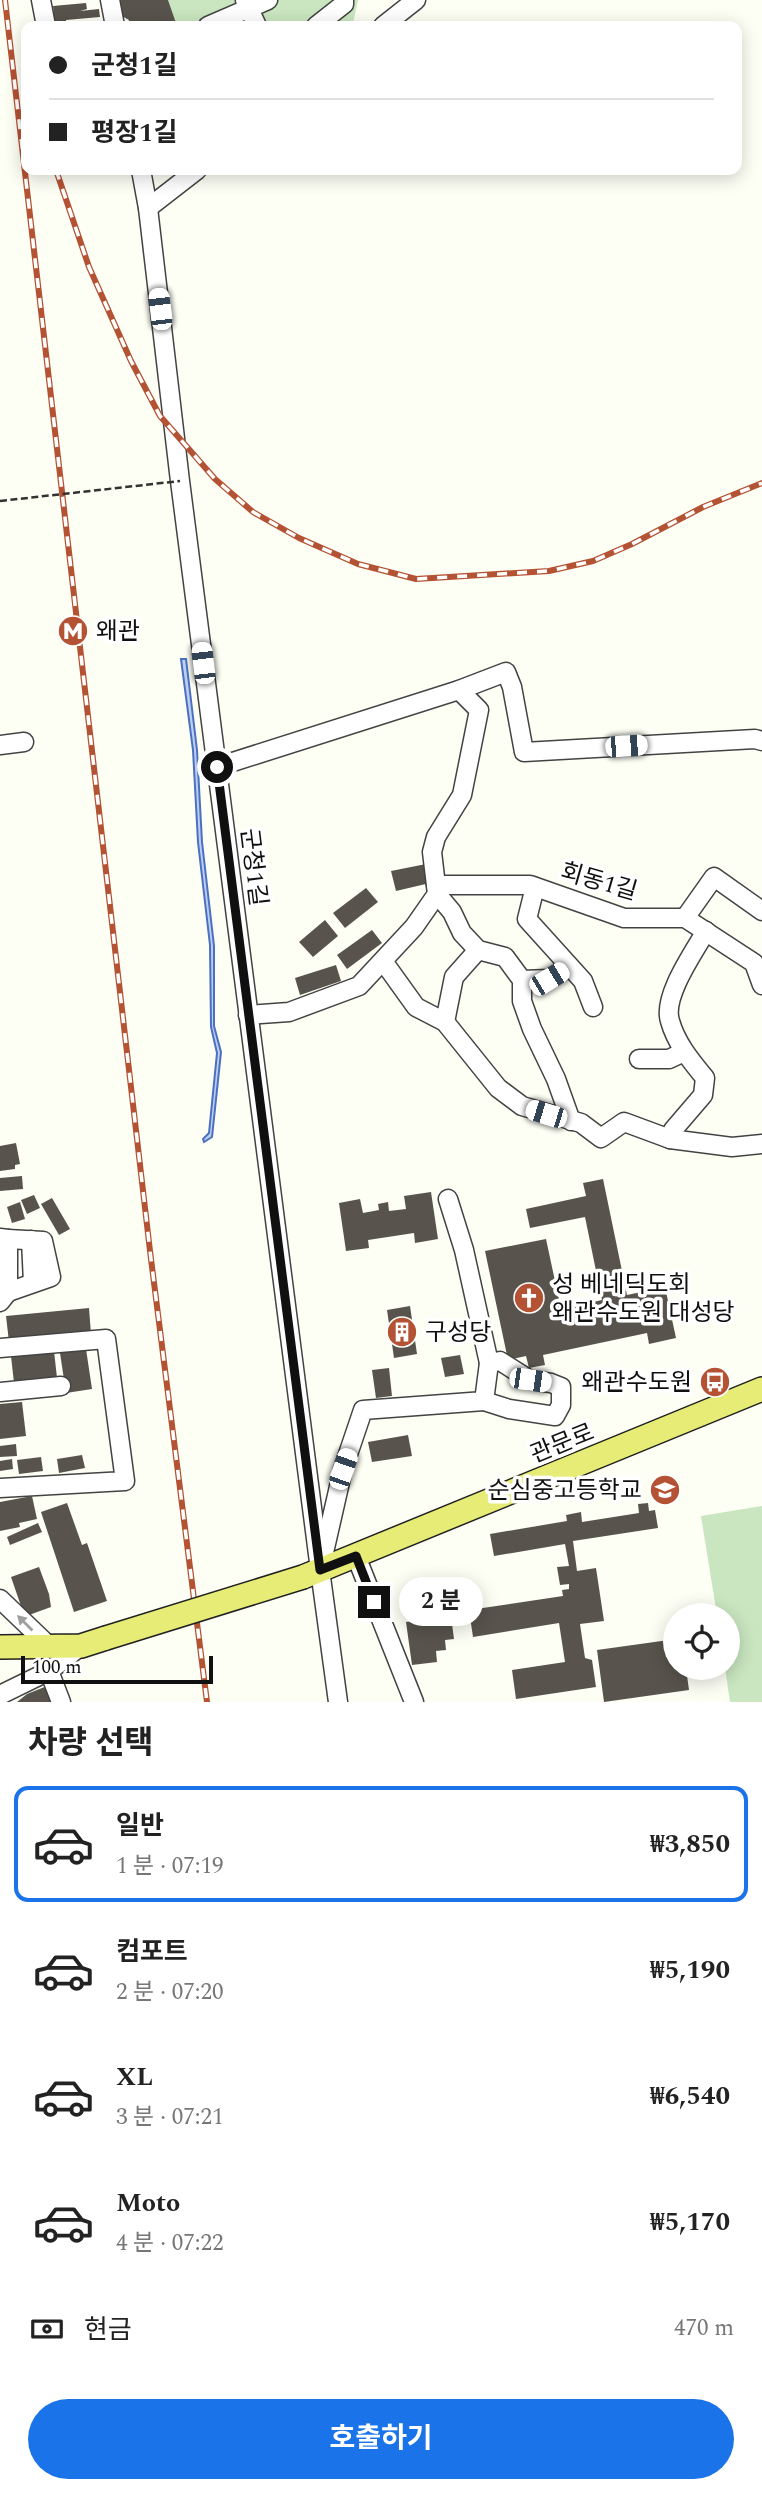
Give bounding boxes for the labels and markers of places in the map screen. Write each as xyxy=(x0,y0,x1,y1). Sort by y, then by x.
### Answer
metro station icon: 왜관 xyxy=(56,614,90,648)
place label: 왜관 xyxy=(96,614,140,650)
place label: 성 베네딕도회 왜관수도원 대성당 xyxy=(552,1267,735,1331)
church icon: 성 베네딕도회 왜관수도원 대성당 xyxy=(512,1281,546,1315)
building icon: 구성당 xyxy=(385,1315,419,1349)
place label: 구성당 xyxy=(425,1315,491,1351)
place label: 왜관수도원 xyxy=(582,1365,692,1401)
bus stop icon: 왜관수도원 xyxy=(698,1365,732,1399)
place label: 순심중고등학교 xyxy=(487,1473,642,1509)
school or university icon: 순심중고등학교 xyxy=(648,1473,682,1507)

